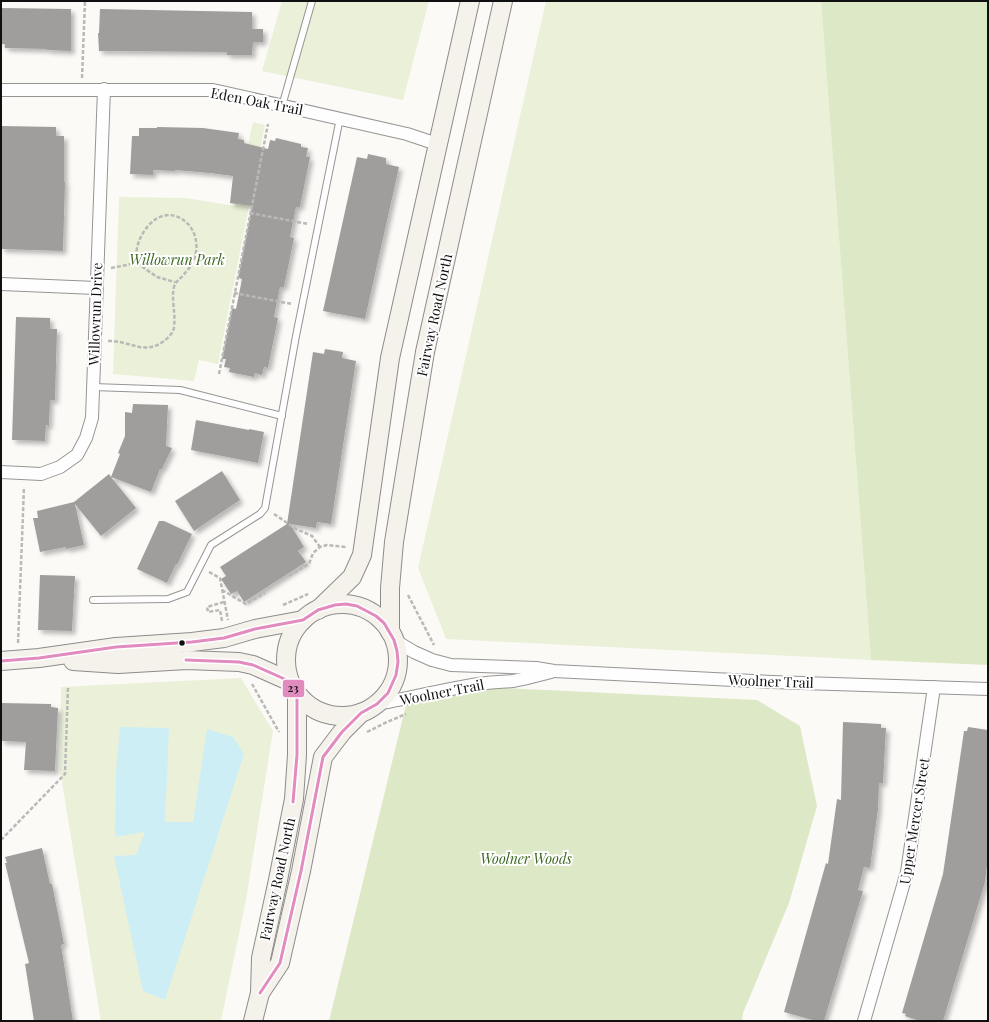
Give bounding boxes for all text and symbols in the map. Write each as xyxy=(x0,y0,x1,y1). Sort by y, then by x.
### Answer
street label: Eden Oak Trail xyxy=(209,83,305,119)
park label: Willowrun Park xyxy=(129,250,225,269)
street label: Fairway Road North xyxy=(412,251,456,378)
street label: Willowrun Drive xyxy=(84,262,106,367)
unlabelled marker xyxy=(177,638,187,648)
street label: Woolner Trail xyxy=(727,670,814,692)
street label: Woolner Trail xyxy=(397,675,486,710)
line badge: 23 xyxy=(282,679,305,698)
text: 23 xyxy=(287,680,299,695)
street label: Upper Mercer Street xyxy=(895,755,934,886)
street label: Fairway Road North xyxy=(255,815,299,942)
park label: Woolner Woods xyxy=(480,849,572,868)

